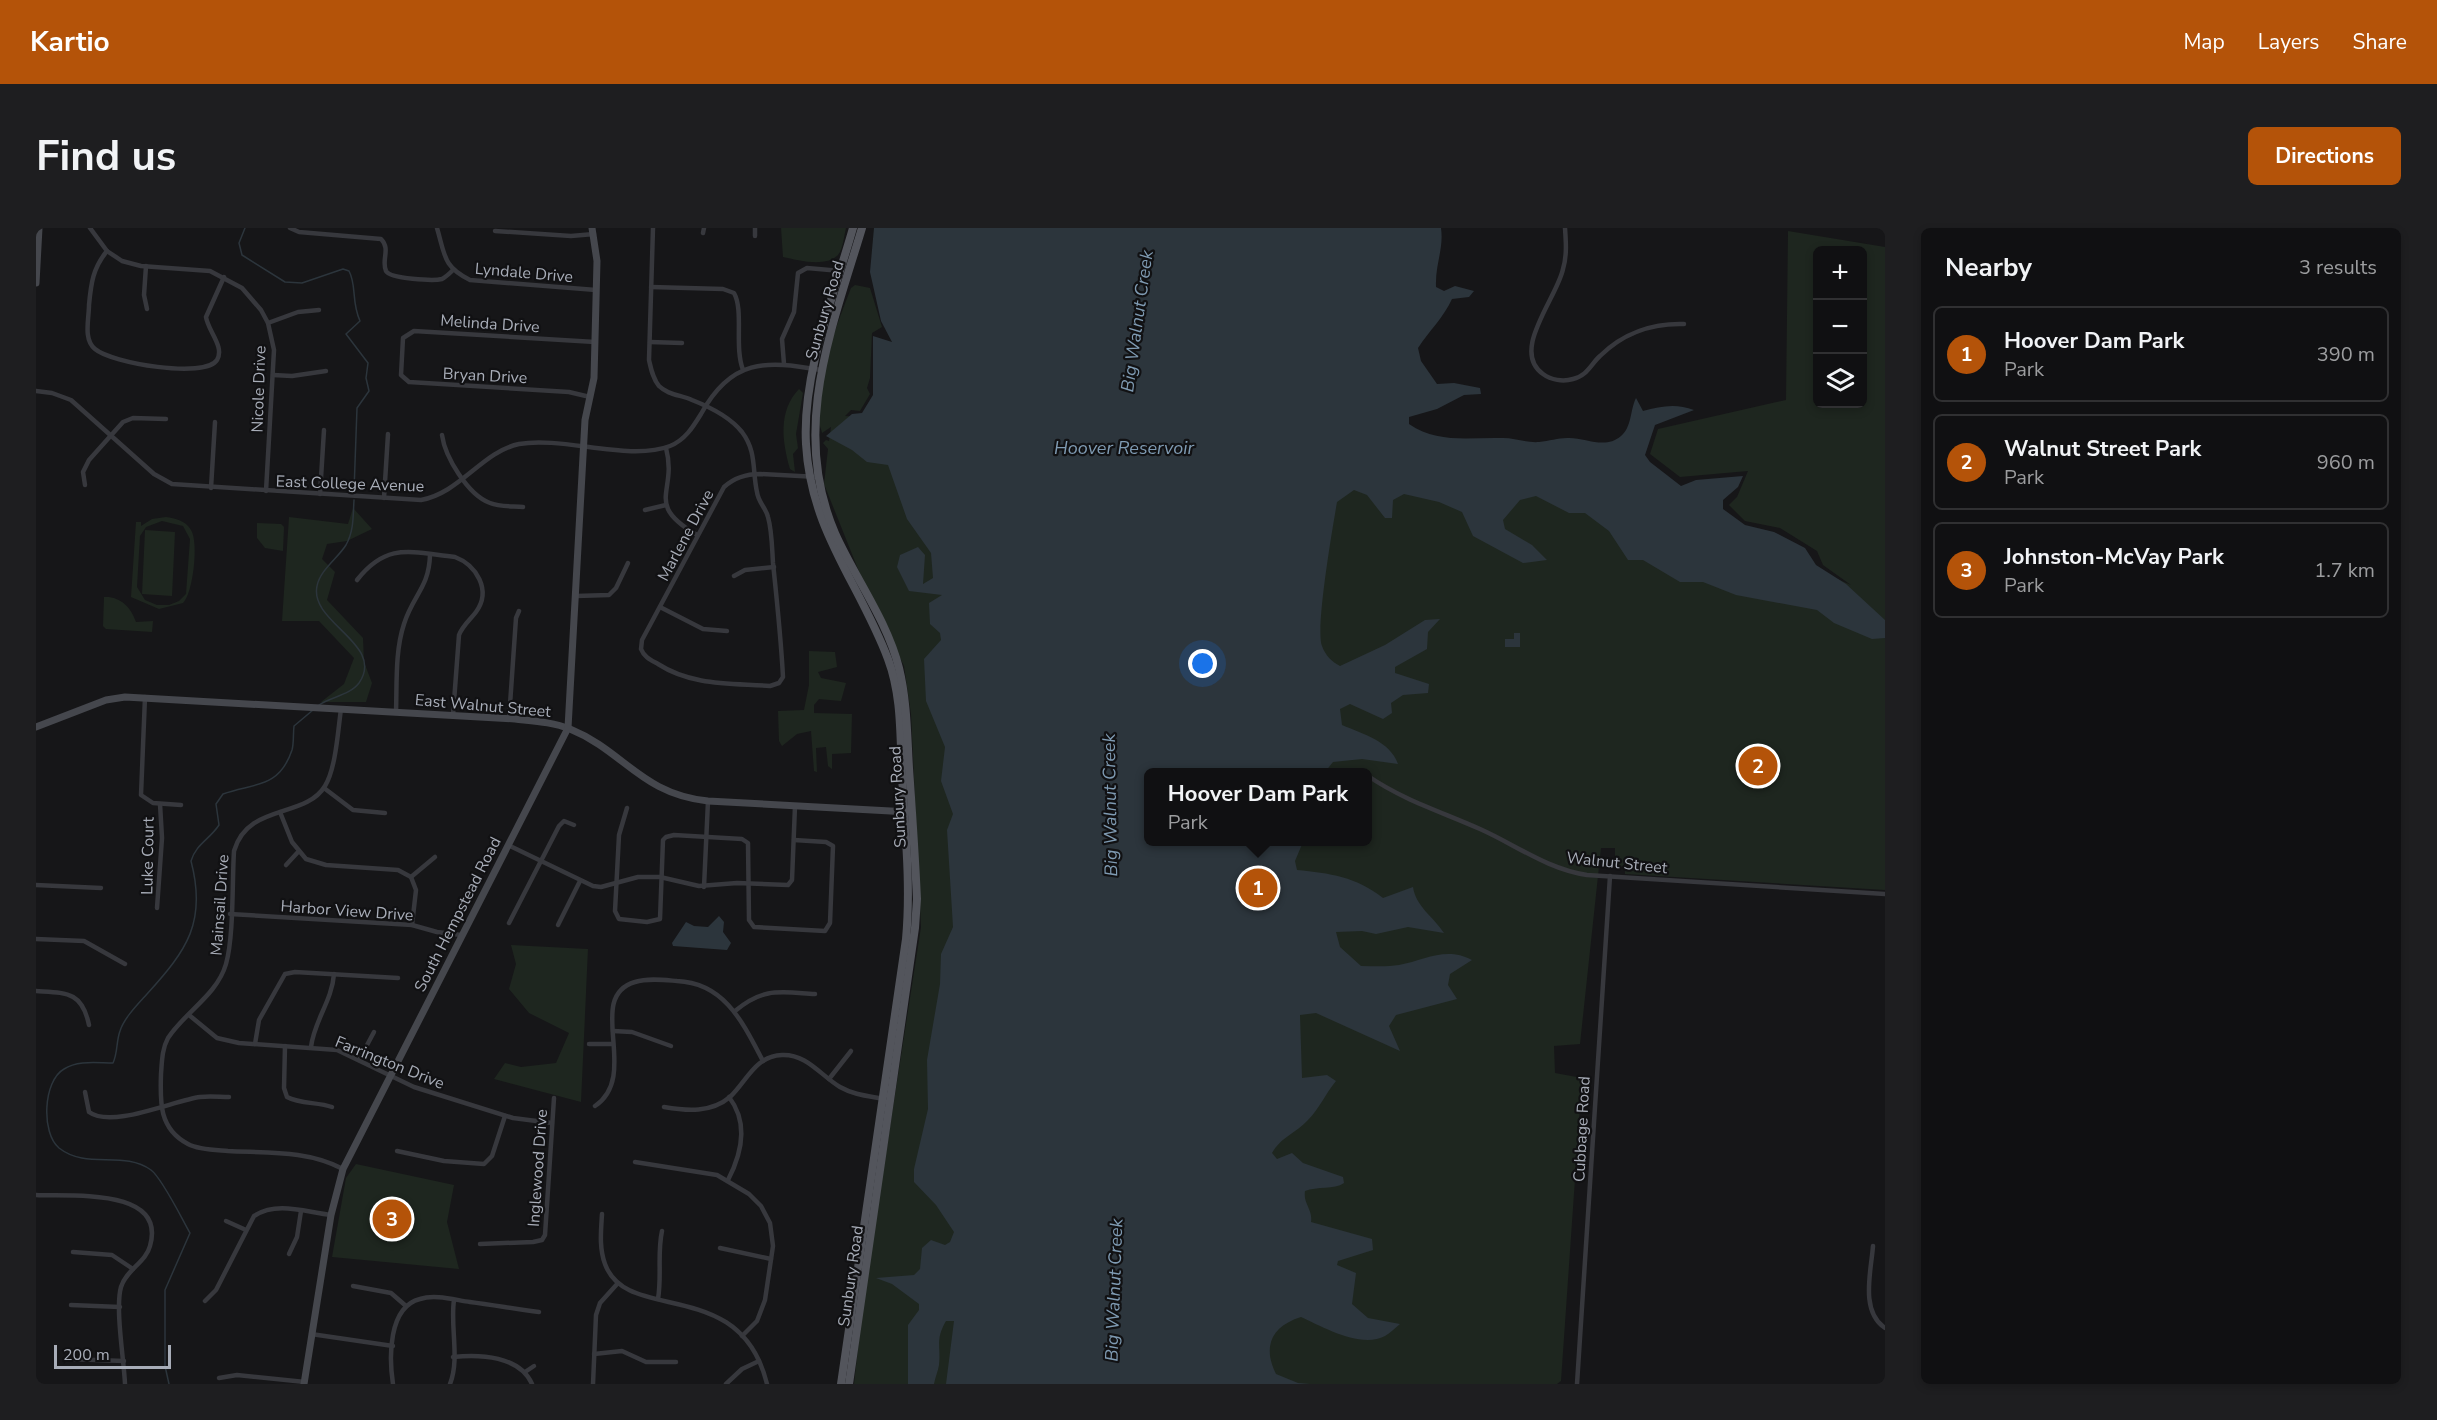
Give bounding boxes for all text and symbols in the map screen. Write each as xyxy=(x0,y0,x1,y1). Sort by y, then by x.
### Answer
text: Kartio xyxy=(30,23,110,61)
text: Map xyxy=(2183,28,2225,56)
text: Layers xyxy=(2258,28,2319,56)
text: Share xyxy=(2352,28,2407,56)
button: Directions xyxy=(2248,127,2401,185)
text: Find us xyxy=(36,128,176,185)
map controls xyxy=(1813,246,1867,408)
button: + xyxy=(1813,246,1867,300)
water label: Big Walnut Creek xyxy=(1115,248,1159,393)
text: Nearby xyxy=(1945,250,2032,285)
text: 3 results xyxy=(2299,254,2377,281)
street label: Lyndale Drive xyxy=(474,258,574,288)
street label: Sunbury Road xyxy=(800,258,850,362)
button: − xyxy=(1813,300,1867,354)
street label: Melinda Drive xyxy=(439,310,540,338)
text: Hoover Dam Park xyxy=(2004,326,2184,356)
text: 1 xyxy=(1961,341,1973,368)
text: 390 m xyxy=(2317,341,2375,368)
street label: Nicole Drive xyxy=(246,345,272,433)
button: layers xyxy=(1813,354,1867,408)
text: Park xyxy=(2004,356,2044,383)
street label: Bryan Drive xyxy=(442,363,528,389)
text: Walnut Street Park xyxy=(2004,434,2201,464)
water label: Hoover Reservoir xyxy=(1054,436,1194,460)
text: 2 xyxy=(1961,449,1973,476)
text: 960 m xyxy=(2317,449,2375,476)
text: Park xyxy=(2004,464,2044,491)
street label: East College Avenue xyxy=(275,470,425,498)
street label: Marlene Drive xyxy=(653,486,719,585)
text: Johnston-McVay Park xyxy=(2004,542,2224,572)
text: 3 xyxy=(1961,557,1973,584)
text: 1.7 km xyxy=(2314,557,2375,584)
text: Park xyxy=(2004,572,2044,599)
your location xyxy=(1188,649,1217,678)
street label: East Walnut Street xyxy=(414,689,552,723)
water label: Big Walnut Creek xyxy=(1097,732,1123,877)
pin: 2 xyxy=(1738,744,1778,788)
street label: Sunbury Road xyxy=(884,745,912,848)
popup xyxy=(1144,768,1372,846)
text: Hoover Dam Park xyxy=(1168,779,1348,809)
text: Park xyxy=(1168,809,1208,836)
street label: Luke Court xyxy=(136,817,160,895)
street label: South Hempstead Road xyxy=(409,833,507,996)
street label: Walnut Street xyxy=(1565,847,1669,879)
street label: Mainsail Drive xyxy=(205,854,235,957)
pin: 1 xyxy=(1238,866,1278,910)
street label: Harbor View Drive xyxy=(280,895,414,927)
street label: Farrington Drive xyxy=(332,1031,448,1095)
street label: Cubbage Road xyxy=(1568,1076,1596,1183)
street label: Inglewood Drive xyxy=(523,1108,553,1228)
pin: 3 xyxy=(372,1196,412,1242)
water label: Big Walnut Creek xyxy=(1100,1217,1129,1362)
street label: Sunbury Road xyxy=(833,1224,869,1328)
scale bar xyxy=(54,1342,171,1370)
text: 200 m xyxy=(63,1344,110,1366)

